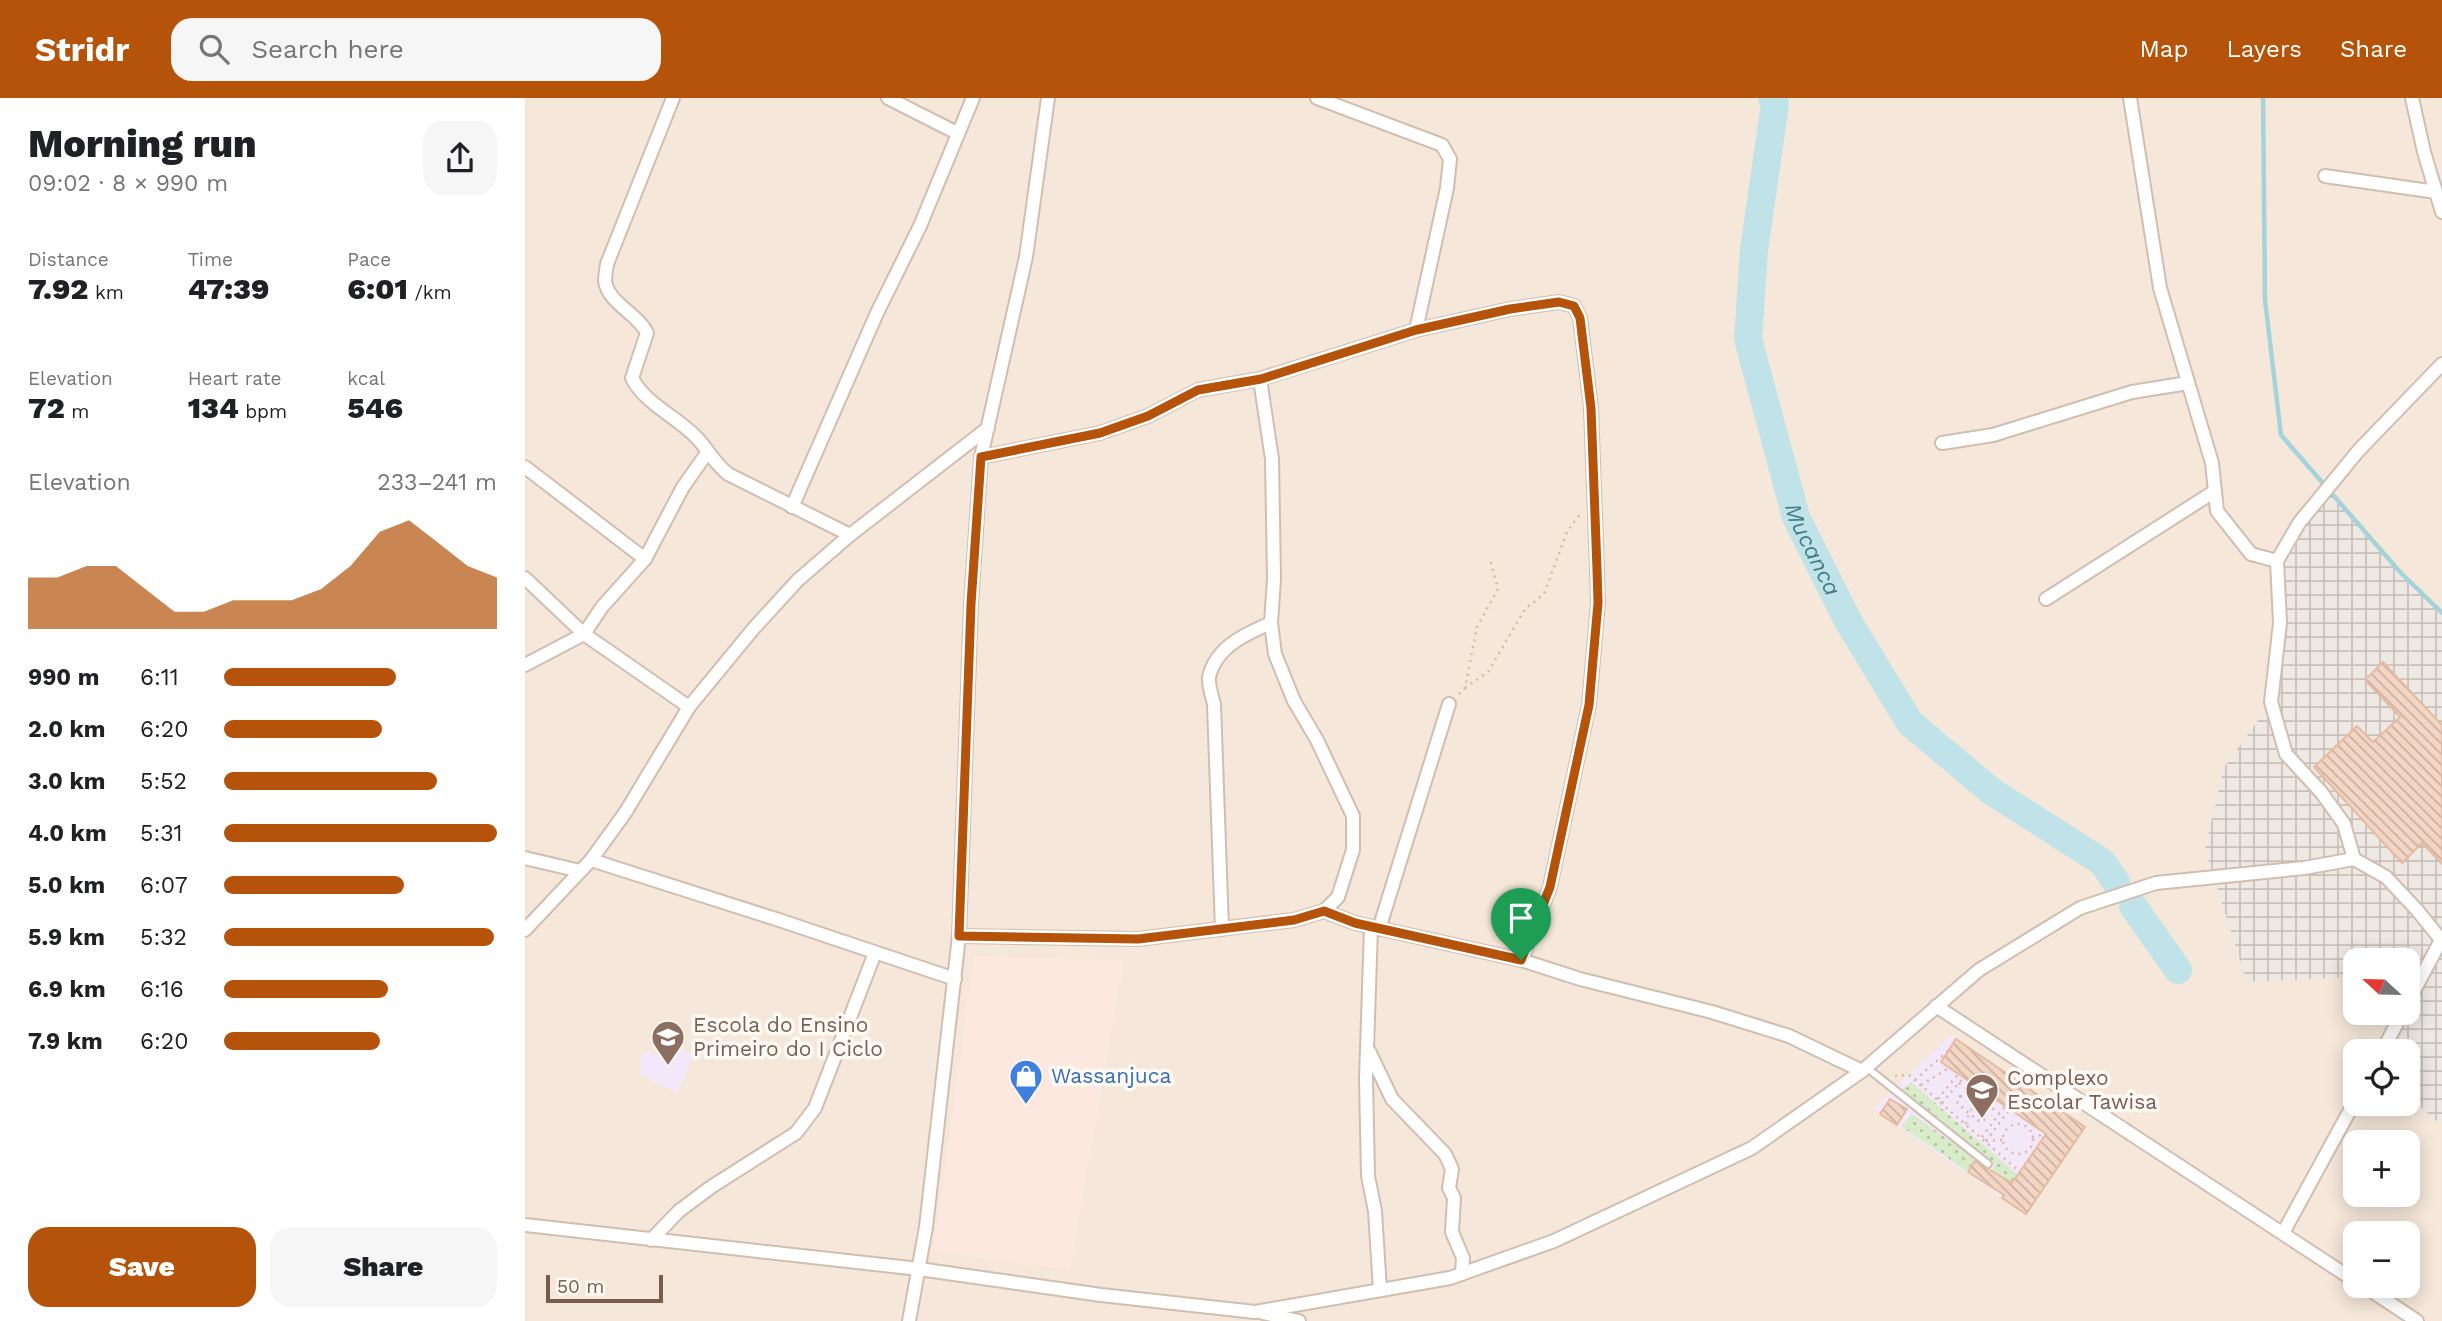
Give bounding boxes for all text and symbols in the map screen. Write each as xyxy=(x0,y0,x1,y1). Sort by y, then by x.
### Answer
search box xyxy=(171,18,661,81)
text: Stridr xyxy=(35,30,129,69)
icon: search xyxy=(195,30,233,68)
text: Search here xyxy=(251,34,404,64)
text: Map xyxy=(2140,35,2188,63)
text: Layers xyxy=(2226,35,2302,63)
text: Share xyxy=(2340,35,2407,63)
button: share xyxy=(423,121,497,195)
text: Morning run xyxy=(28,122,257,166)
text: 09:02 · 8 × 990 m xyxy=(28,170,228,197)
text: Distance xyxy=(28,248,109,271)
text: Time xyxy=(188,248,233,271)
text: Pace xyxy=(347,248,391,271)
text: 7.92 xyxy=(28,271,88,306)
text: 47:39 xyxy=(188,271,269,306)
text: 6:01 xyxy=(347,271,408,306)
text: km xyxy=(88,281,124,304)
text: /km xyxy=(408,281,452,304)
text: Elevation xyxy=(28,367,113,390)
text: Heart rate xyxy=(188,367,282,390)
text: kcal xyxy=(347,367,385,390)
text: 72 xyxy=(28,390,65,425)
text: 134 xyxy=(188,390,239,425)
text: 546 xyxy=(347,390,403,425)
text: m xyxy=(65,400,89,423)
text: bpm xyxy=(239,400,287,423)
text: Elevation xyxy=(28,469,131,496)
text: 233–241 m xyxy=(377,469,497,496)
water label: Mucanca xyxy=(1779,501,1846,600)
text: 990 m xyxy=(28,664,99,691)
text: 6:11 xyxy=(140,664,179,691)
text: 2.0 km xyxy=(28,716,106,743)
text: 6:20 xyxy=(140,716,189,743)
text: 3.0 km xyxy=(28,768,105,795)
text: 5:52 xyxy=(140,768,187,795)
text: 4.0 km xyxy=(28,820,107,847)
text: 5:31 xyxy=(140,820,183,847)
text: 5.0 km xyxy=(28,872,105,899)
text: 6:07 xyxy=(140,872,188,899)
pin xyxy=(1491,888,1551,960)
icon: arrive xyxy=(1502,899,1540,937)
text: 5.9 km xyxy=(28,924,105,951)
text: 5:32 xyxy=(140,924,187,951)
north arrow xyxy=(2343,948,2420,1026)
map controls xyxy=(2343,948,2420,1298)
text: 6.9 km xyxy=(28,976,106,1003)
text: 6:16 xyxy=(140,976,184,1003)
place label: Escola do Ensino Primeiro do I Ciclo xyxy=(693,1012,883,1061)
school or university icon: Escola do Ensino Primeiro do I Ciclo xyxy=(649,1018,687,1067)
text: 7.9 km xyxy=(28,1028,103,1055)
text: 6:20 xyxy=(140,1028,189,1055)
button: locate xyxy=(2343,1039,2420,1116)
shop icon: Wassanjuca xyxy=(1007,1057,1045,1106)
place label: Wassanjuca xyxy=(1051,1063,1172,1088)
place label: Complexo Escolar Tawisa xyxy=(2007,1065,2157,1114)
school or university icon: Complexo Escolar Tawisa xyxy=(1963,1071,2001,1120)
button: + xyxy=(2343,1130,2420,1207)
button: − xyxy=(2343,1221,2420,1298)
button: Save xyxy=(28,1227,256,1307)
button: Share xyxy=(270,1227,497,1307)
scale bar xyxy=(546,1272,663,1304)
text: 50 m xyxy=(557,1275,604,1298)

